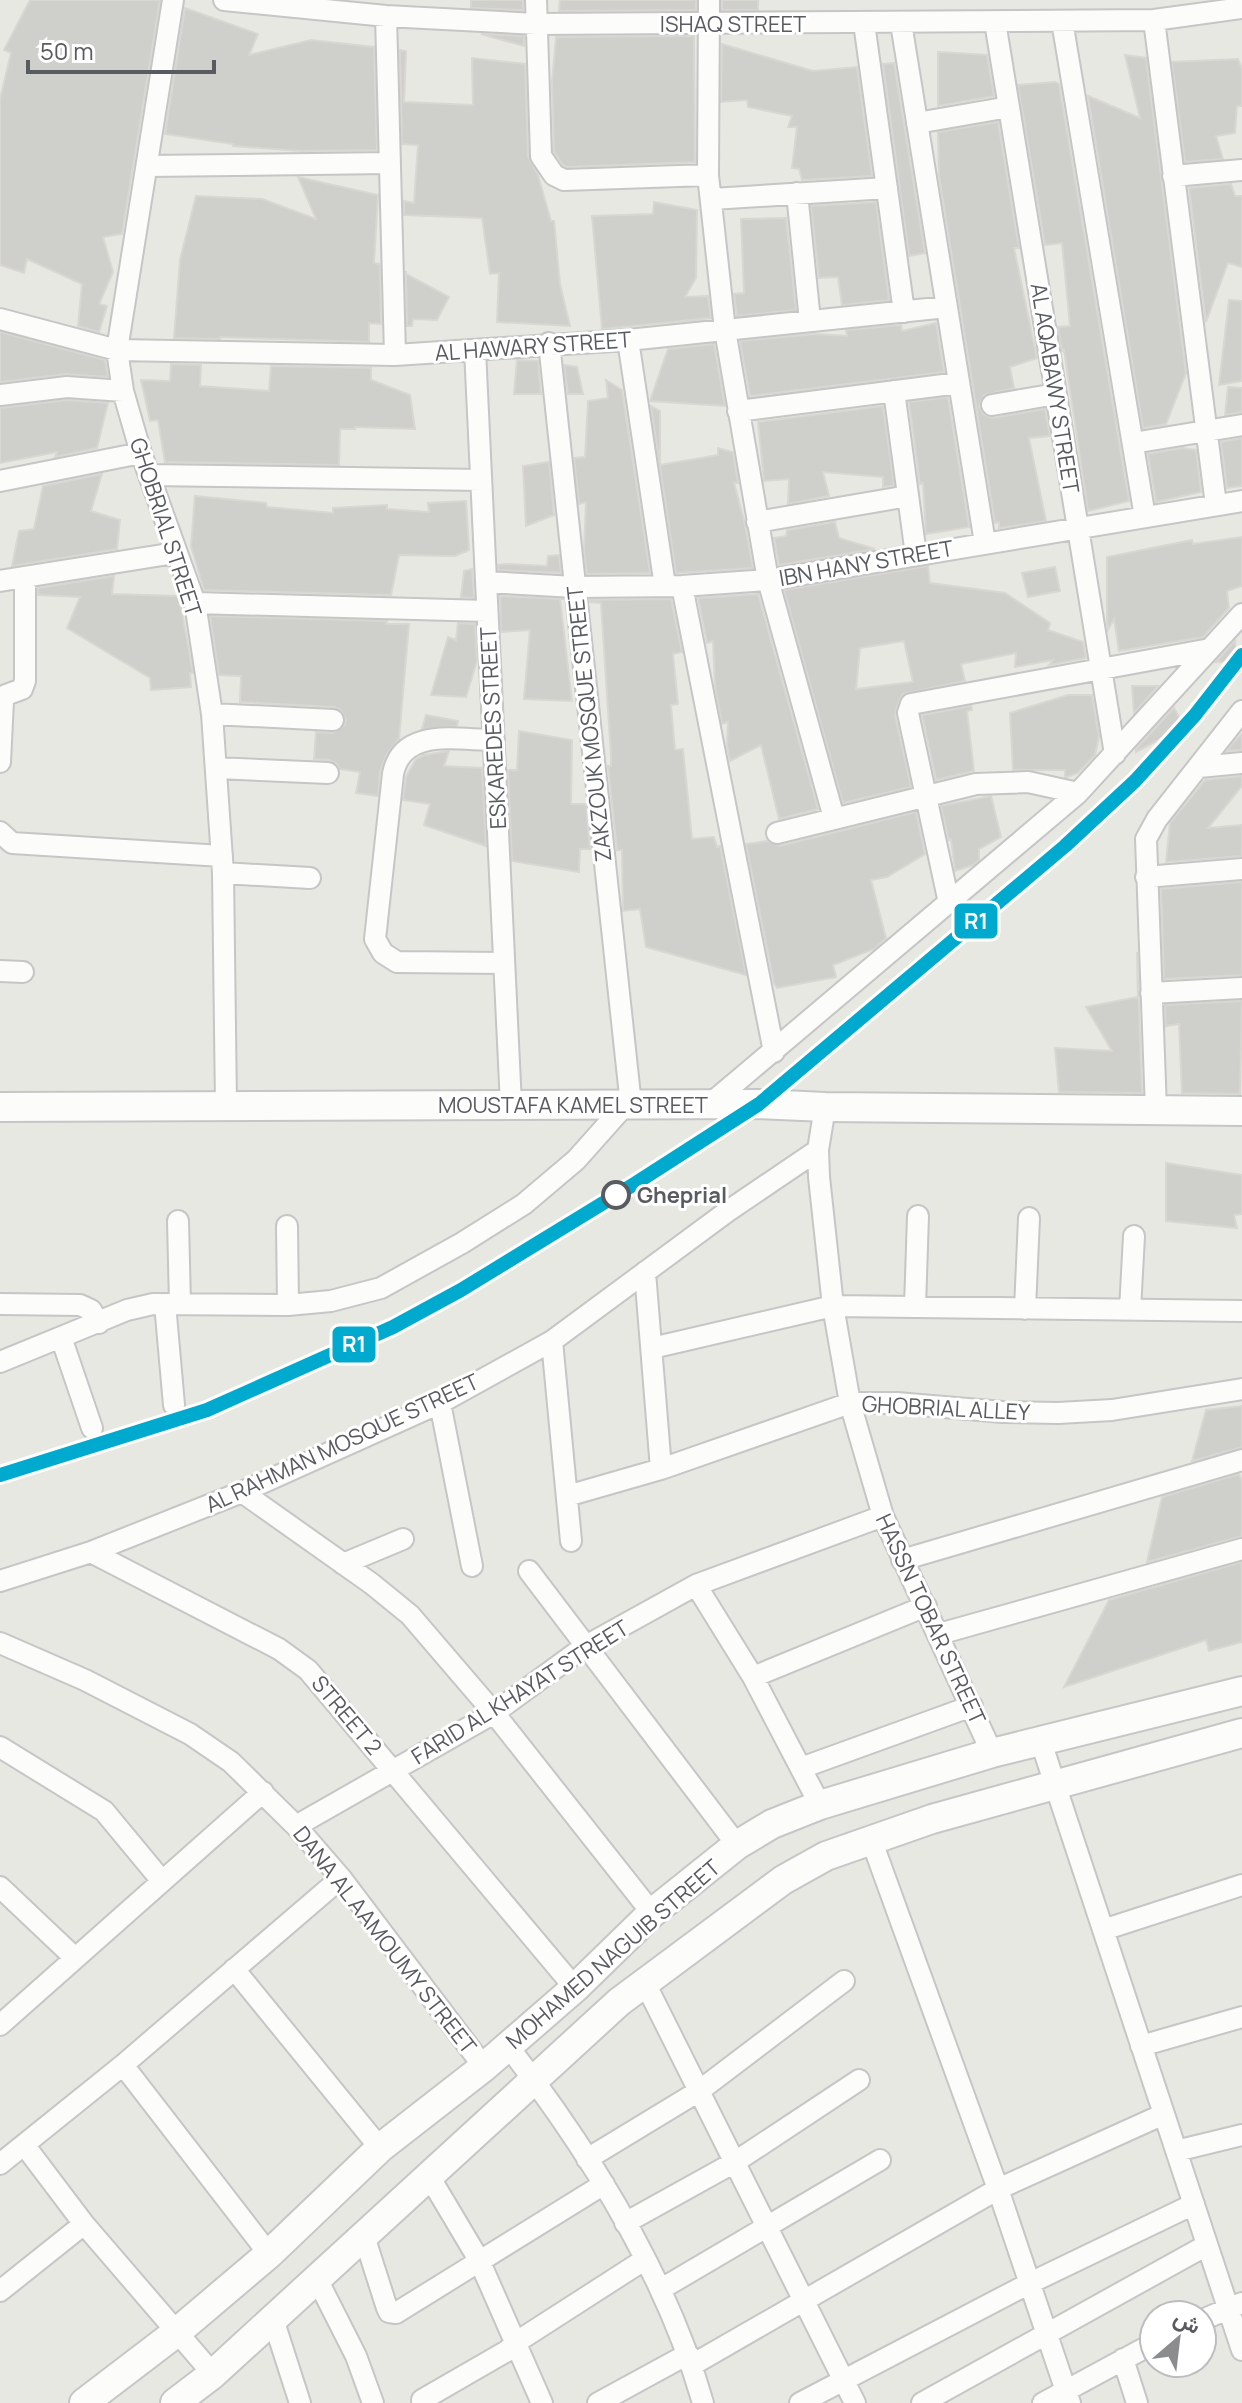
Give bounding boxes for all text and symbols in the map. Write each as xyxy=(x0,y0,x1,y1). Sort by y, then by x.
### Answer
street label: ISHAQ STREET xyxy=(660,9,806,39)
scale bar xyxy=(28,24,214,74)
text: 50 m xyxy=(40,34,94,67)
street label: AL AQABAWY STREET xyxy=(1024,281,1086,495)
street label: AL HAWARY STREET xyxy=(434,324,632,368)
street label: GHOBRIAL STREET xyxy=(123,434,209,620)
street label: IBN HANY STREET xyxy=(776,533,956,593)
street label: ZAKZOUK MOSQUE STREET xyxy=(560,584,618,864)
street label: ESKAREDES STREET xyxy=(473,626,513,830)
line badge: R1 xyxy=(953,902,999,940)
text: R1 xyxy=(964,906,988,936)
street label: MOUSTAFA KAMEL STREET xyxy=(438,1090,708,1120)
place label: Gheprial xyxy=(637,1180,727,1210)
marker: Gheprial xyxy=(602,1181,630,1209)
line badge: R1 xyxy=(331,1325,377,1364)
text: R1 xyxy=(342,1329,366,1359)
street label: AL RAHMAN MOSQUE STREET xyxy=(201,1366,483,1520)
street label: GHOBRIAL ALLEY xyxy=(861,1389,1032,1427)
street label: HASSN TOBAR STREET xyxy=(869,1509,993,1729)
street label: FARID AL KHAYAT STREET xyxy=(406,1613,634,1771)
street label: STREET 2 xyxy=(305,1669,389,1761)
street label: DANA AL AAMOUMY STREET xyxy=(286,1820,484,2060)
street label: MOHAMED NAGUIB STREET xyxy=(499,1853,727,2055)
north arrow xyxy=(1138,2299,1218,2379)
text: ش xyxy=(1169,2302,1206,2341)

